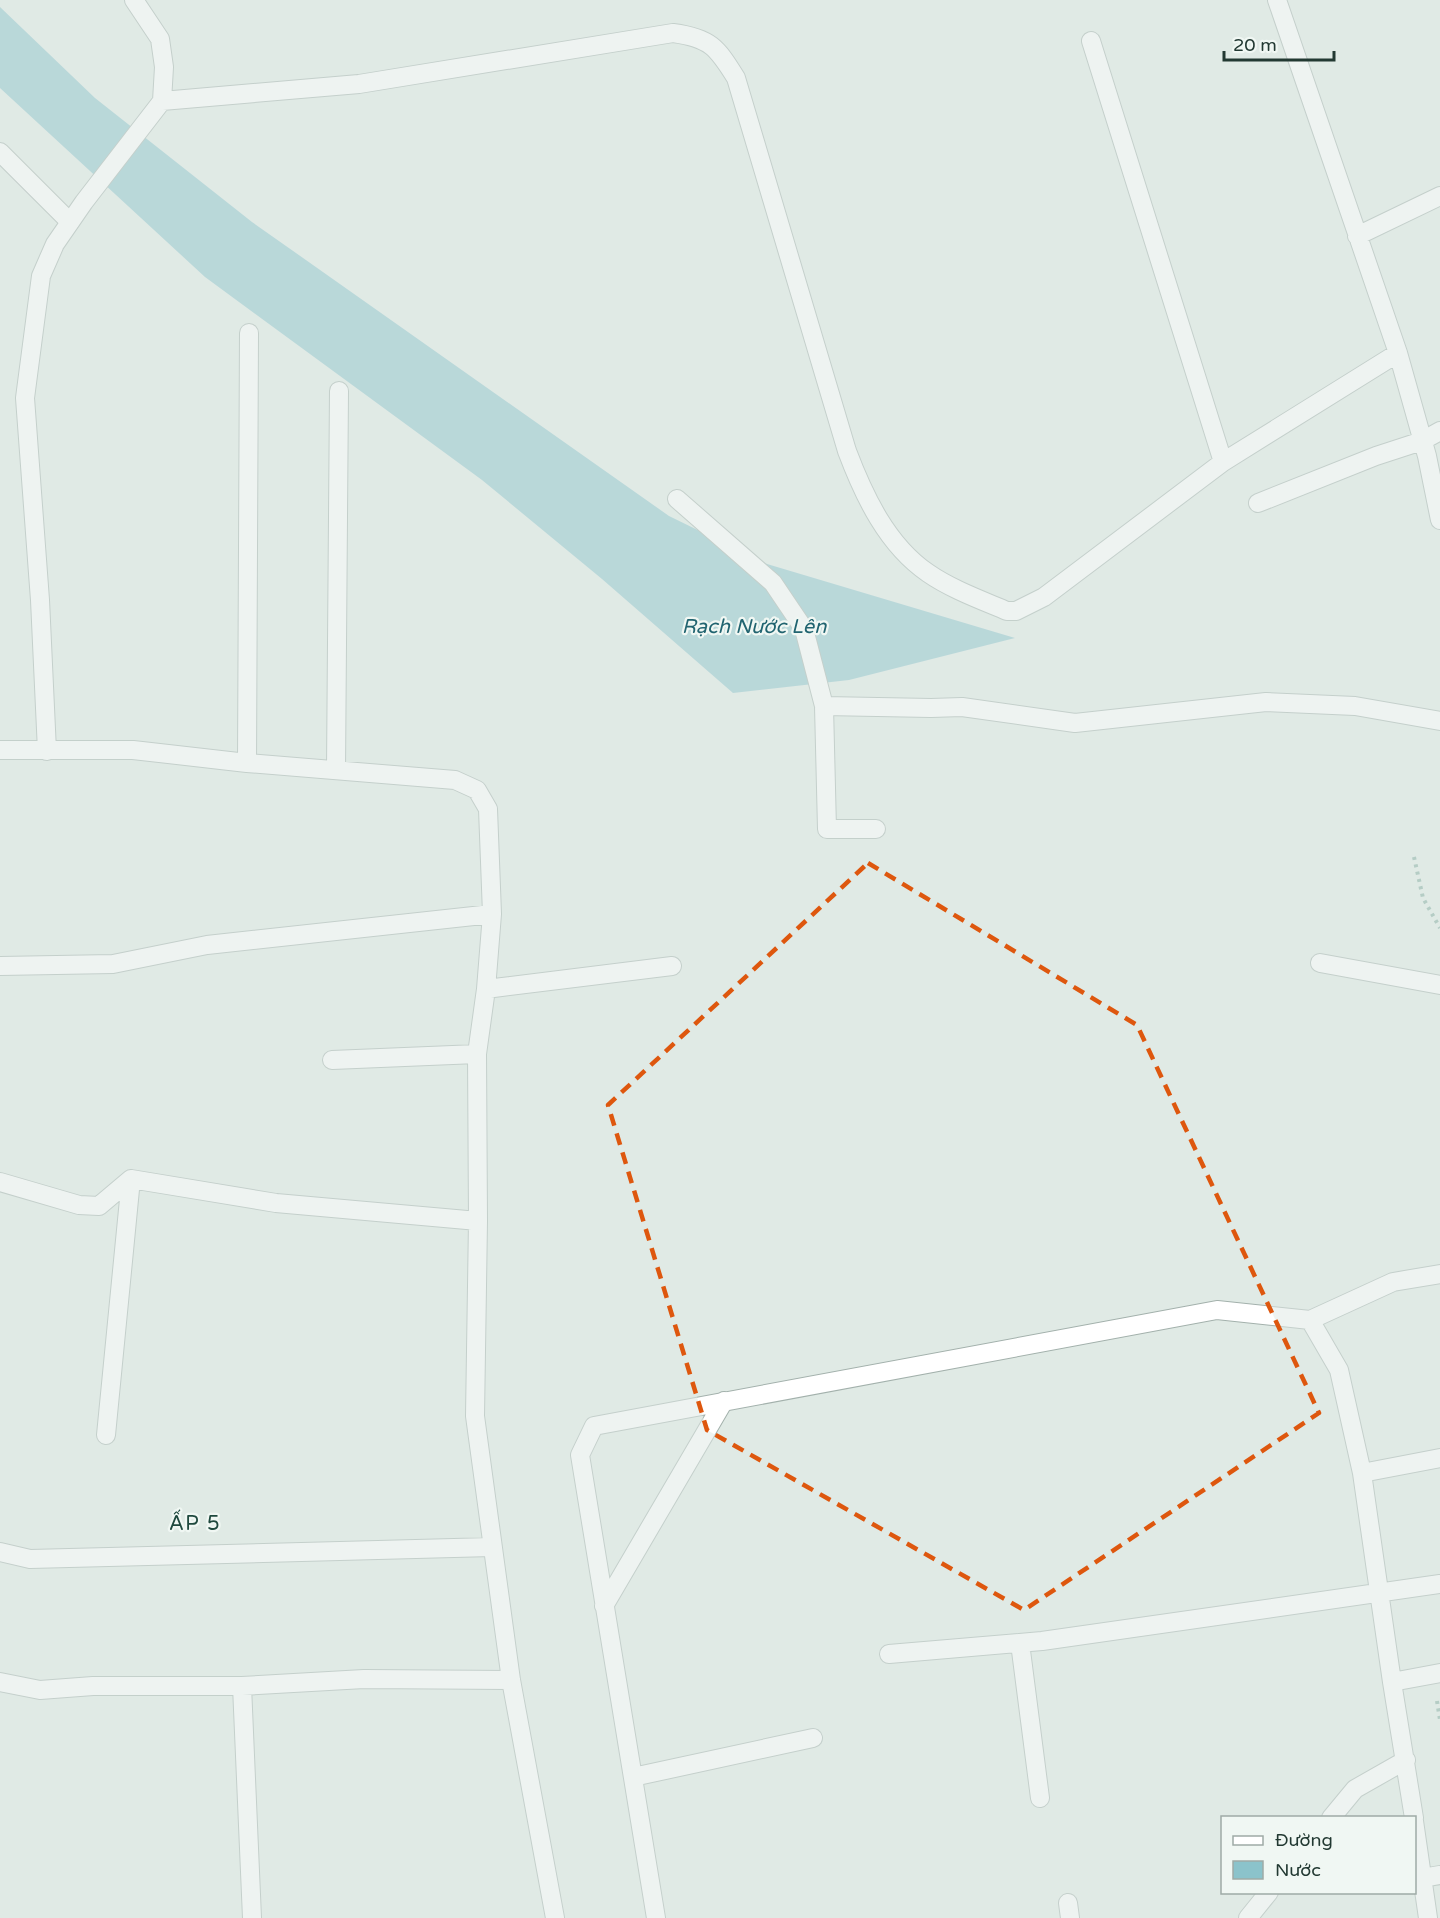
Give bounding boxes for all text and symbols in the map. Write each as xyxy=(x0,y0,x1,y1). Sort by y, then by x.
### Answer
scale bar xyxy=(1224,24,1334,62)
text: 20 m xyxy=(1233,34,1277,56)
water label: Rạch Nước Lên xyxy=(682,615,827,639)
district label: ẤP 5 xyxy=(169,1509,221,1536)
legend xyxy=(1221,1816,1416,1894)
text: Đường xyxy=(1275,1829,1333,1851)
text: Nước xyxy=(1275,1859,1321,1881)

